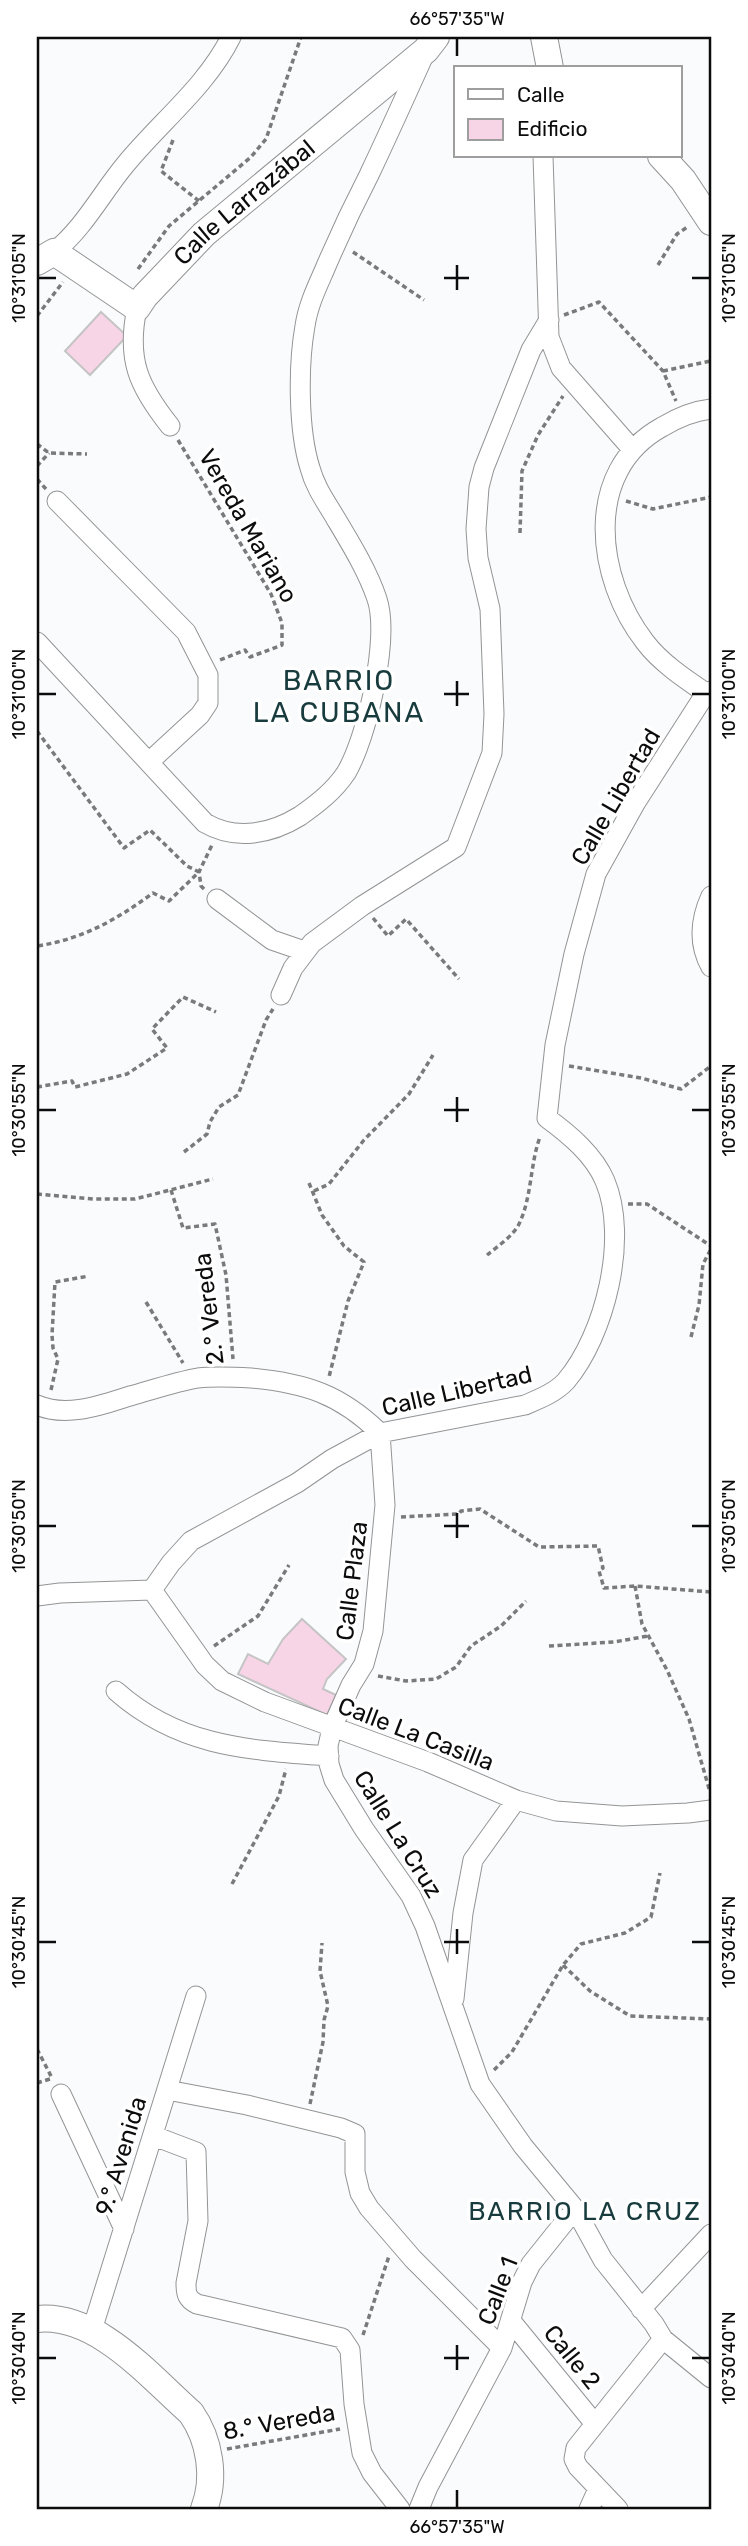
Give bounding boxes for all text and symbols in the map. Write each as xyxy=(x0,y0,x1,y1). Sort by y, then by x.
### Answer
text: 66°57'35"W xyxy=(409,8,505,30)
legend xyxy=(454,66,682,158)
text: Calle xyxy=(517,82,565,107)
text: Edificio xyxy=(517,116,587,141)
street label: Calle Larrazábal xyxy=(168,134,321,271)
text: 10°31'05"N xyxy=(8,233,30,323)
text: 10°31'05"N xyxy=(718,233,740,323)
street label: Vereda Mariano xyxy=(193,444,303,608)
text: 10°31'00"N xyxy=(8,649,30,739)
text: 10°31'00"N xyxy=(718,649,740,739)
district label: BARRIO LA CUBANA xyxy=(253,664,425,729)
street label: Calle Libertad xyxy=(566,724,666,870)
text: 10°30'55"N xyxy=(8,1064,30,1156)
text: 10°30'55"N xyxy=(718,1064,740,1156)
street label: 2.° Vereda xyxy=(188,1251,230,1367)
street label: Calle Libertad xyxy=(379,1360,535,1422)
text: 10°30'50"N xyxy=(8,1479,30,1573)
text: 10°30'50"N xyxy=(718,1479,740,1573)
street label: Calle Plaza xyxy=(331,1520,373,1642)
street label: Calle La Casilla xyxy=(334,1691,498,1777)
street label: Calle La Cruz xyxy=(348,1765,448,1903)
text: 10°30'45"N xyxy=(8,1896,30,1988)
text: 10°30'45"N xyxy=(718,1896,740,1988)
street label: 9.° Avenida xyxy=(90,2093,152,2219)
district label: BARRIO LA CRUZ xyxy=(468,2196,702,2227)
street label: Calle 1 xyxy=(472,2253,524,2329)
text: 10°30'40"N xyxy=(8,2311,30,2405)
text: 10°30'40"N xyxy=(718,2311,740,2405)
street label: Calle 2 xyxy=(538,2319,606,2395)
street label: 8.° Vereda xyxy=(221,2398,337,2446)
text: 66°57'35"W xyxy=(409,2516,505,2538)

